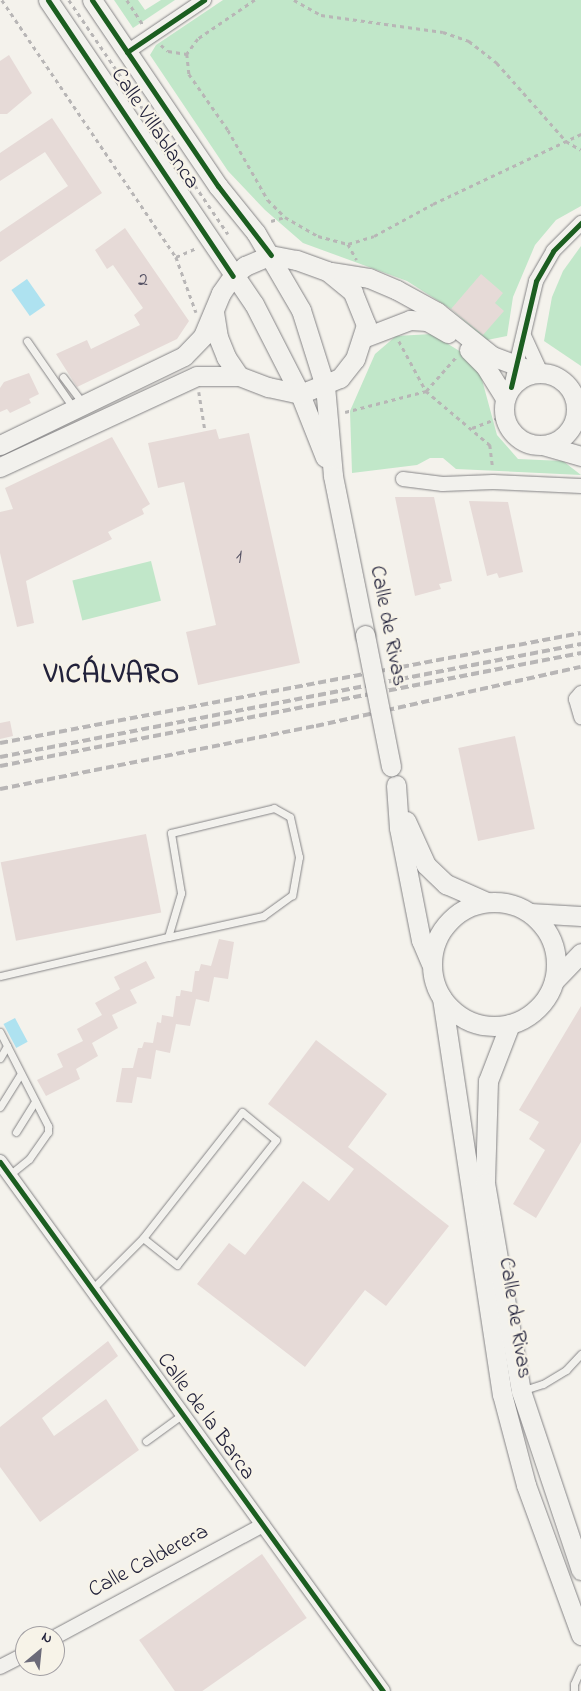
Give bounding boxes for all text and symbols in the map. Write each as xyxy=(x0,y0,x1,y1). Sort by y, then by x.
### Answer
street label: Calle Villablanca xyxy=(104,63,204,195)
house number: 2 xyxy=(138,268,148,292)
house number: 1 xyxy=(236,545,242,569)
street label: Calle de Rivas xyxy=(362,564,412,688)
district label: VICÁLVARO xyxy=(43,659,181,693)
street label: Calle de Rivas xyxy=(491,1256,537,1380)
street label: Calle de la Barca xyxy=(150,1348,260,1486)
street label: Calle Calderera xyxy=(85,1519,213,1605)
north arrow xyxy=(15,1626,65,1676)
text: N xyxy=(38,1627,56,1650)

